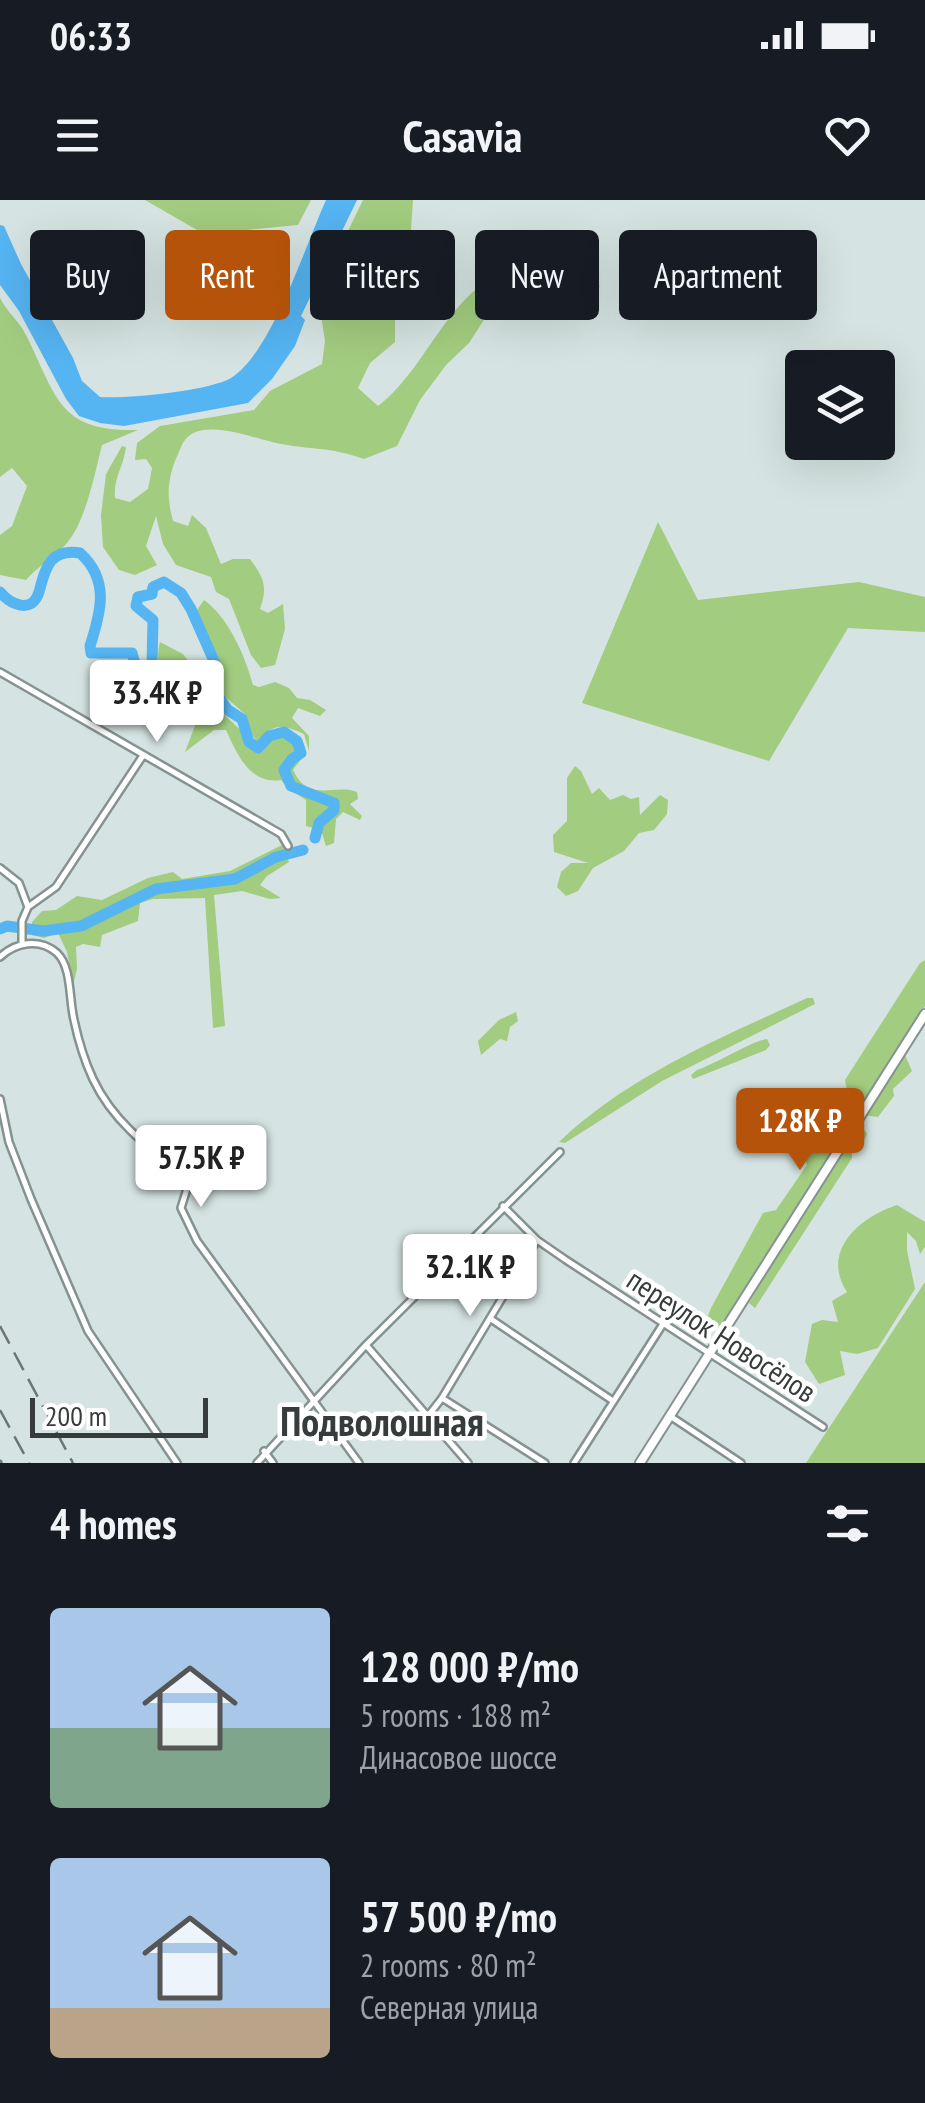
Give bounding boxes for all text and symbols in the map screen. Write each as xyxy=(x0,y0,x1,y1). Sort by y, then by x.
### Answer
text: 06:33 xyxy=(50,11,132,60)
text: Casavia xyxy=(403,106,522,164)
icon: menu xyxy=(50,108,105,163)
icon: heart xyxy=(820,108,875,163)
chip: Buy xyxy=(30,230,145,320)
chip: Rent xyxy=(165,230,290,320)
chip: Filters xyxy=(310,230,455,320)
chip: New xyxy=(475,230,599,320)
chip: Apartment xyxy=(619,230,817,320)
map controls xyxy=(785,350,895,460)
button: layers xyxy=(785,350,895,460)
pin: 33.4K ₽ xyxy=(65,660,249,745)
text: 33.4K ₽ xyxy=(112,671,202,713)
pin: 128K ₽ xyxy=(719,1088,881,1173)
text: 128K ₽ xyxy=(758,1099,842,1141)
pin: 57.5K ₽ xyxy=(109,1125,293,1210)
text: 57.5K ₽ xyxy=(157,1136,245,1178)
pin: 32.1K ₽ xyxy=(378,1234,562,1319)
text: 32.1K ₽ xyxy=(425,1245,515,1287)
street label: переулок Новосёлов xyxy=(620,1259,824,1411)
scale bar xyxy=(30,1393,208,1438)
district label: Подволошная xyxy=(280,1395,484,1447)
text: 200 m xyxy=(45,1397,107,1434)
text: 4 homes xyxy=(50,1496,177,1551)
icon: filters xyxy=(820,1496,875,1551)
text: 128 000 ₽/mo xyxy=(360,1639,579,1694)
icon: home xyxy=(130,1648,250,1768)
text: 5 rooms · 188 m² xyxy=(360,1694,551,1736)
text: Динасовое шоссе xyxy=(360,1736,557,1778)
text: 57 500 ₽/mo xyxy=(360,1889,557,1944)
icon: home xyxy=(130,1898,250,2018)
text: 2 rooms · 80 m² xyxy=(360,1944,537,1986)
text: Северная улица xyxy=(360,1986,538,2028)

